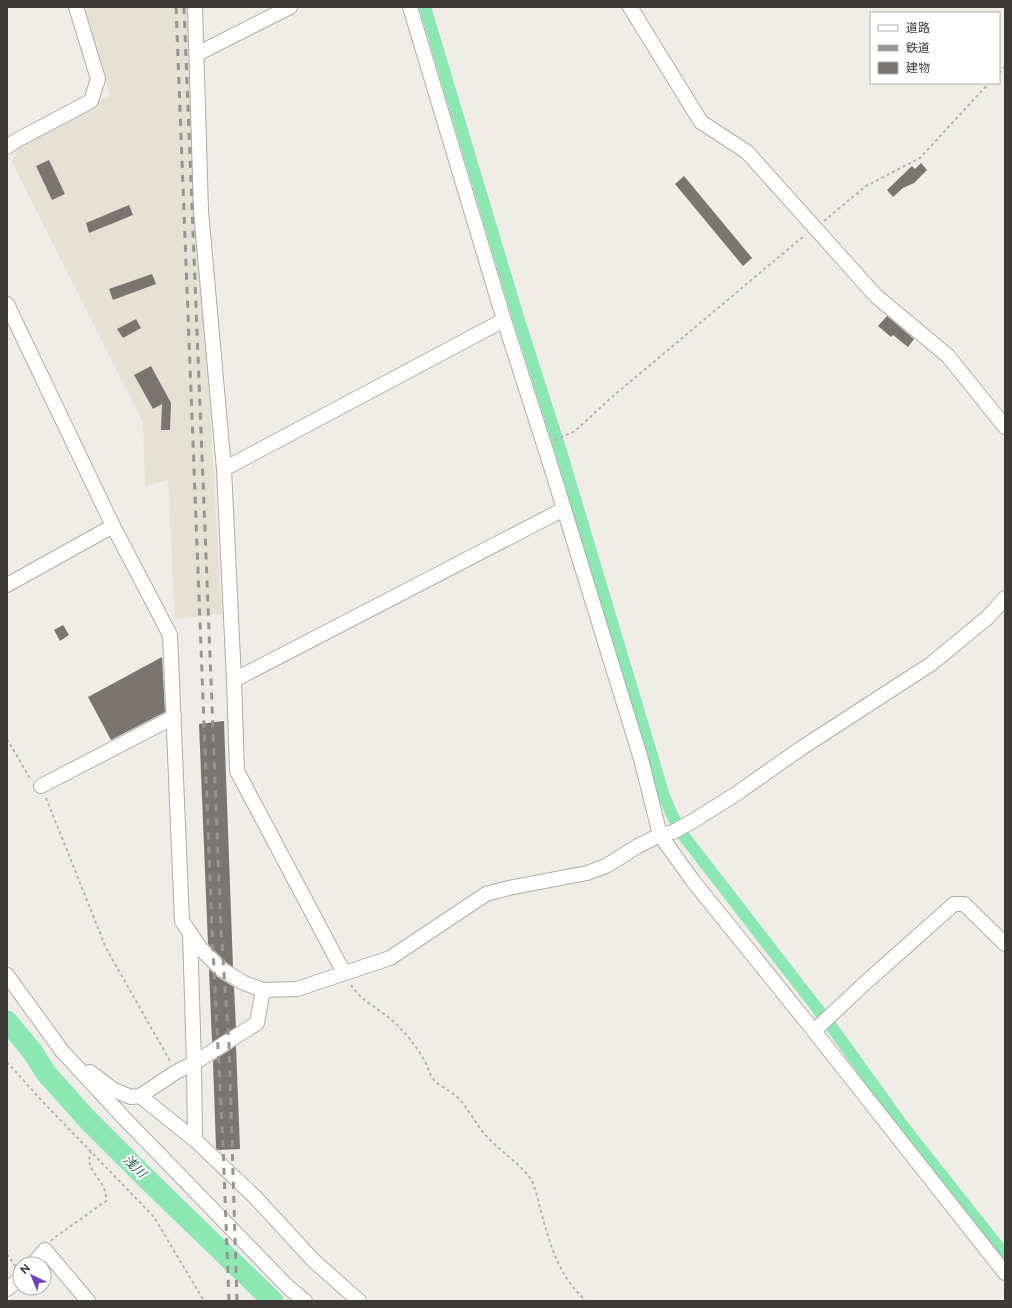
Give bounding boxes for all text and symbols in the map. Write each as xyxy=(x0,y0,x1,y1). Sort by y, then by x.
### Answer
legend xyxy=(870,12,1000,84)
text: 道路 xyxy=(906,21,930,35)
text: 鉄道 xyxy=(906,41,930,55)
text: 建物 xyxy=(906,61,930,75)
water label: 浅川 xyxy=(120,1152,151,1182)
north arrow xyxy=(12,1256,52,1296)
text: N xyxy=(18,1262,32,1276)

